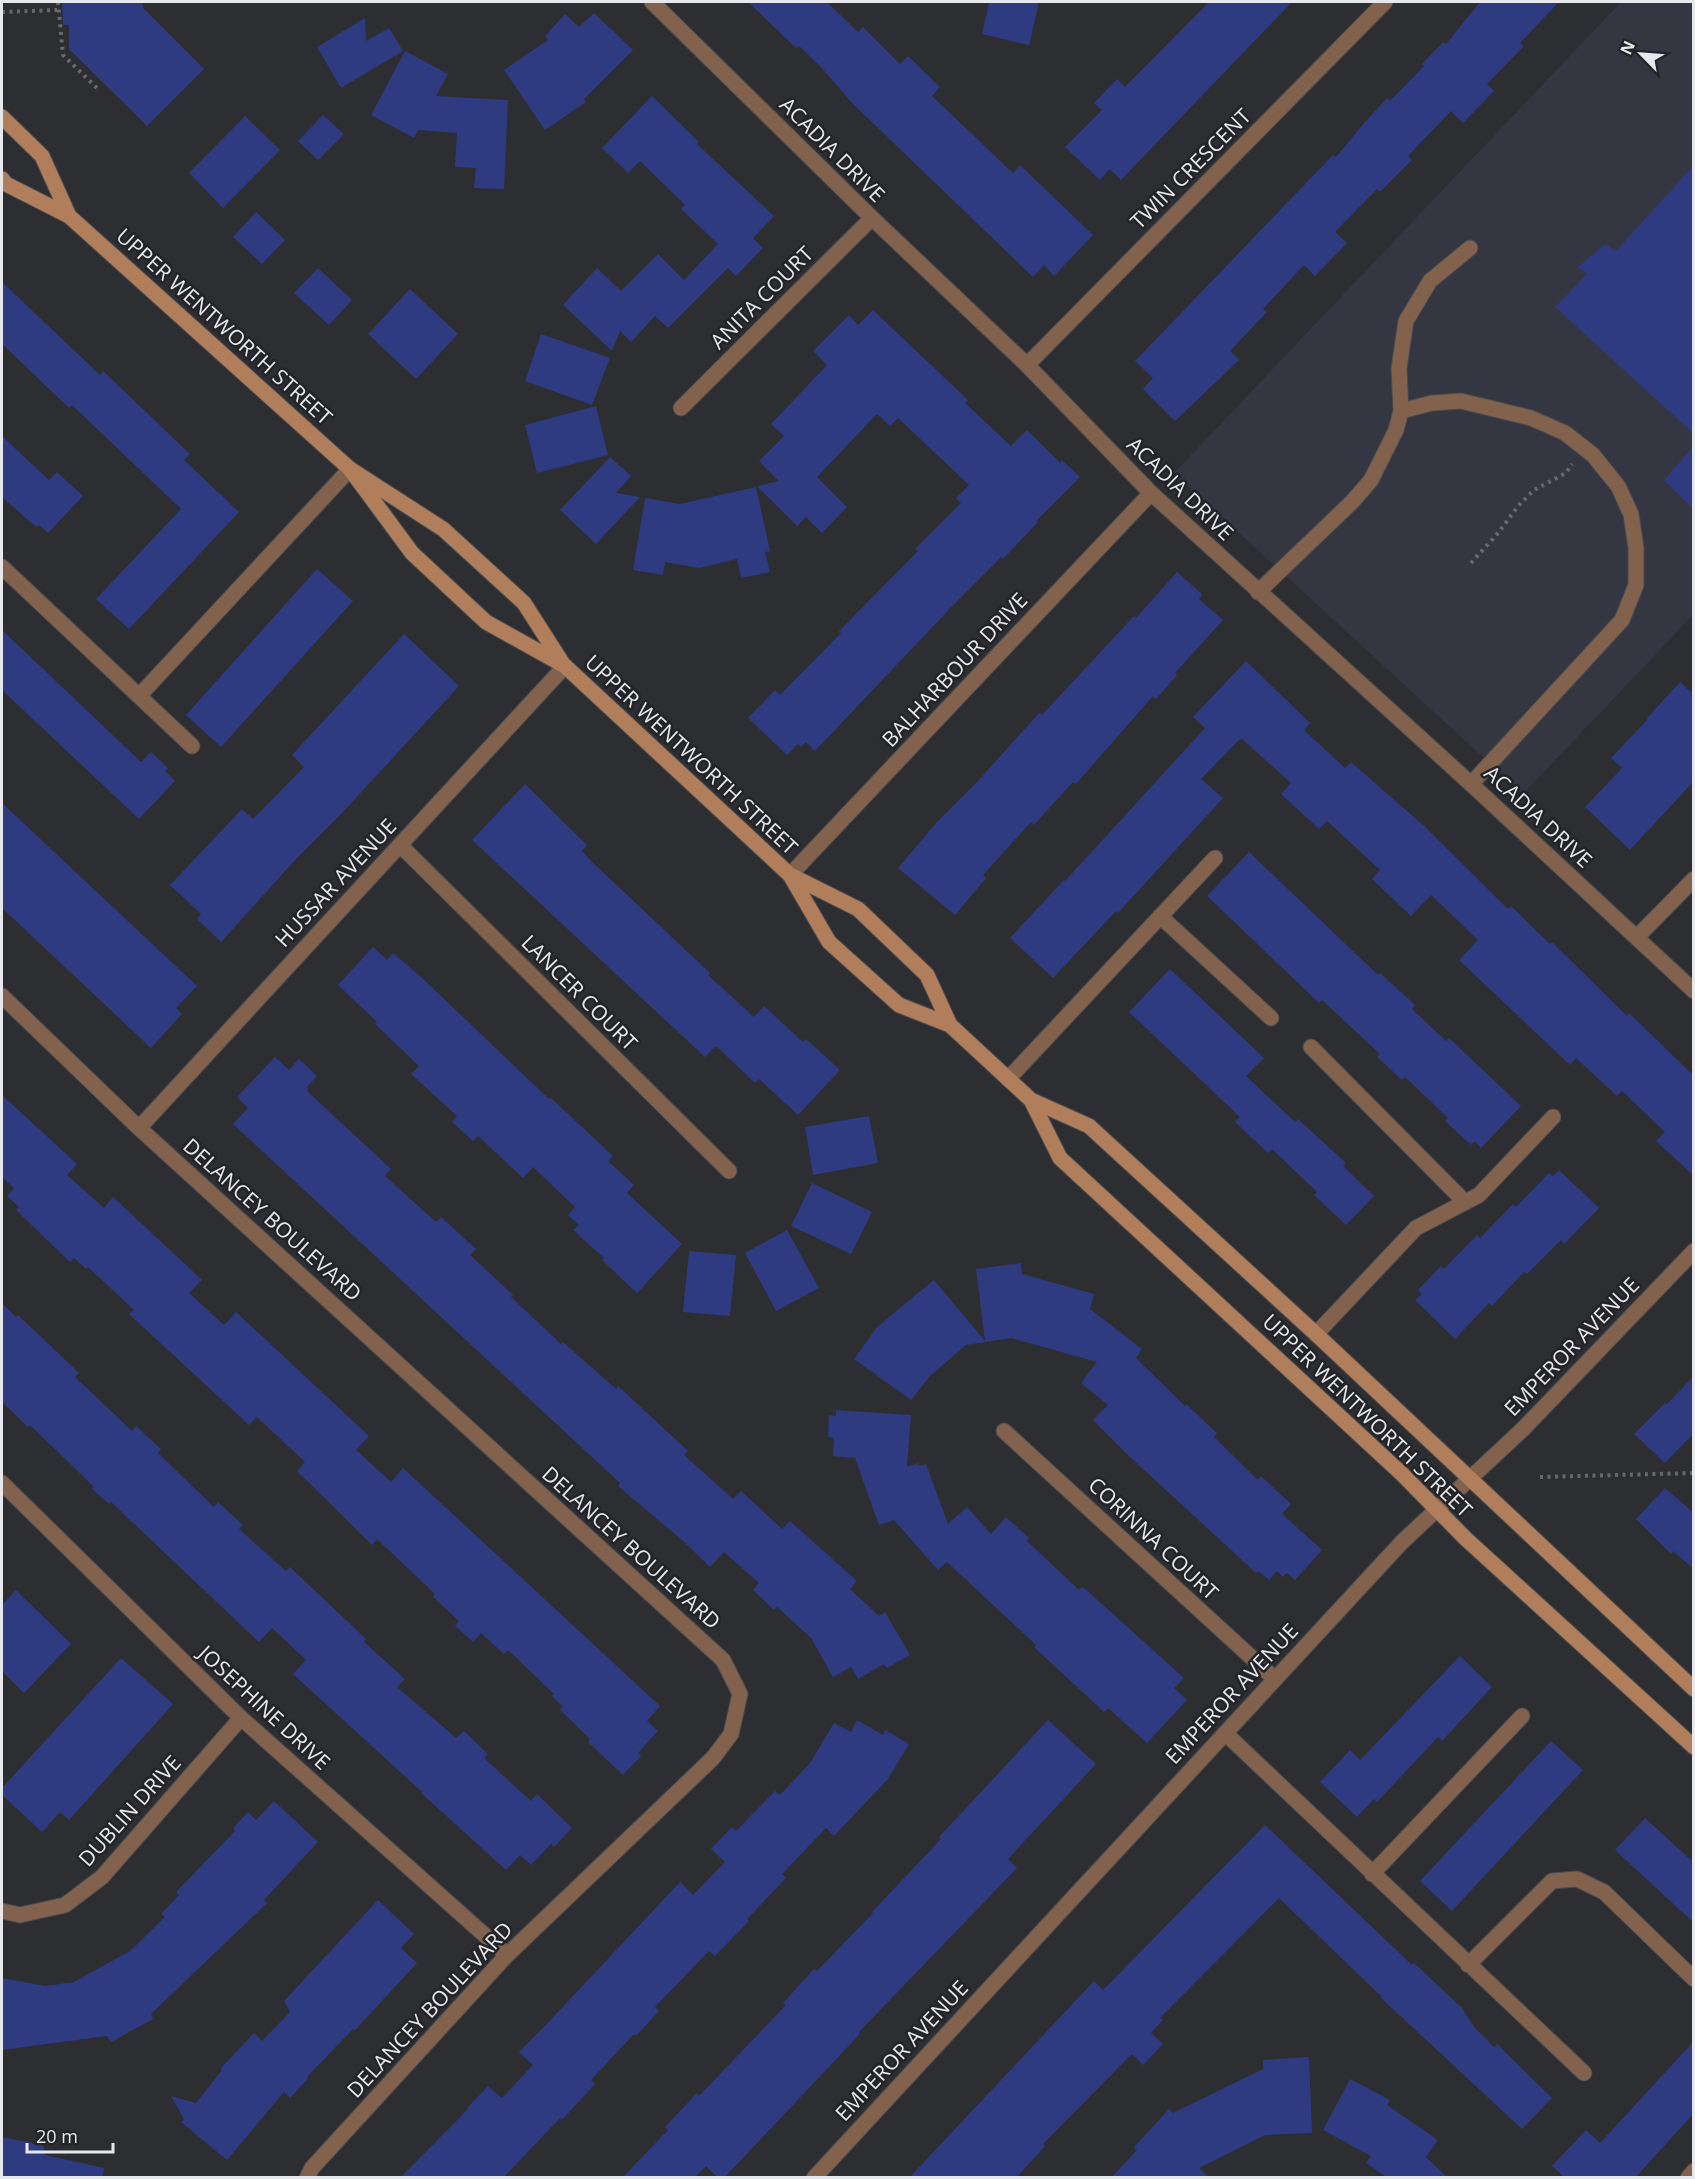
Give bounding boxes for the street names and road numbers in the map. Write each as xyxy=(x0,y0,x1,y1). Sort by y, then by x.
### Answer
street label: ACADIA DRIVE xyxy=(774,91,891,208)
street label: TWIN CRESCENT xyxy=(1124,102,1257,235)
street label: UPPER WENTWORTH STREET xyxy=(111,222,339,431)
street label: ANITA COURT xyxy=(704,239,819,355)
street label: ACADIA DRIVE xyxy=(1121,430,1240,546)
street label: BALHARBOUR DRIVE xyxy=(875,586,1033,753)
street label: UPPER WENTWORTH STREET xyxy=(579,648,804,861)
street label: ACADIA DRIVE xyxy=(1479,759,1599,874)
street label: HUSSAR AVENUE xyxy=(268,812,402,952)
street label: LANCER COURT xyxy=(516,928,644,1057)
street label: DELANCEY BOULEVARD xyxy=(178,1132,368,1307)
street label: EMPEROR AVENUE xyxy=(1498,1271,1645,1422)
street label: UPPER WENTWORTH STREET xyxy=(1257,1308,1479,1523)
street label: DELANCEY BOULEVARD xyxy=(537,1460,727,1635)
street label: CORINNA COURT xyxy=(1083,1471,1225,1606)
street label: EMPEROR AVENUE xyxy=(1159,1617,1304,1770)
street label: JOSEPHINE DRIVE xyxy=(191,1638,337,1776)
street label: DUBLIN DRIVE xyxy=(72,1749,187,1872)
street label: DELANCEY BOULEVARD xyxy=(340,1915,518,2103)
street label: EMPEROR AVENUE xyxy=(829,1974,974,2127)

